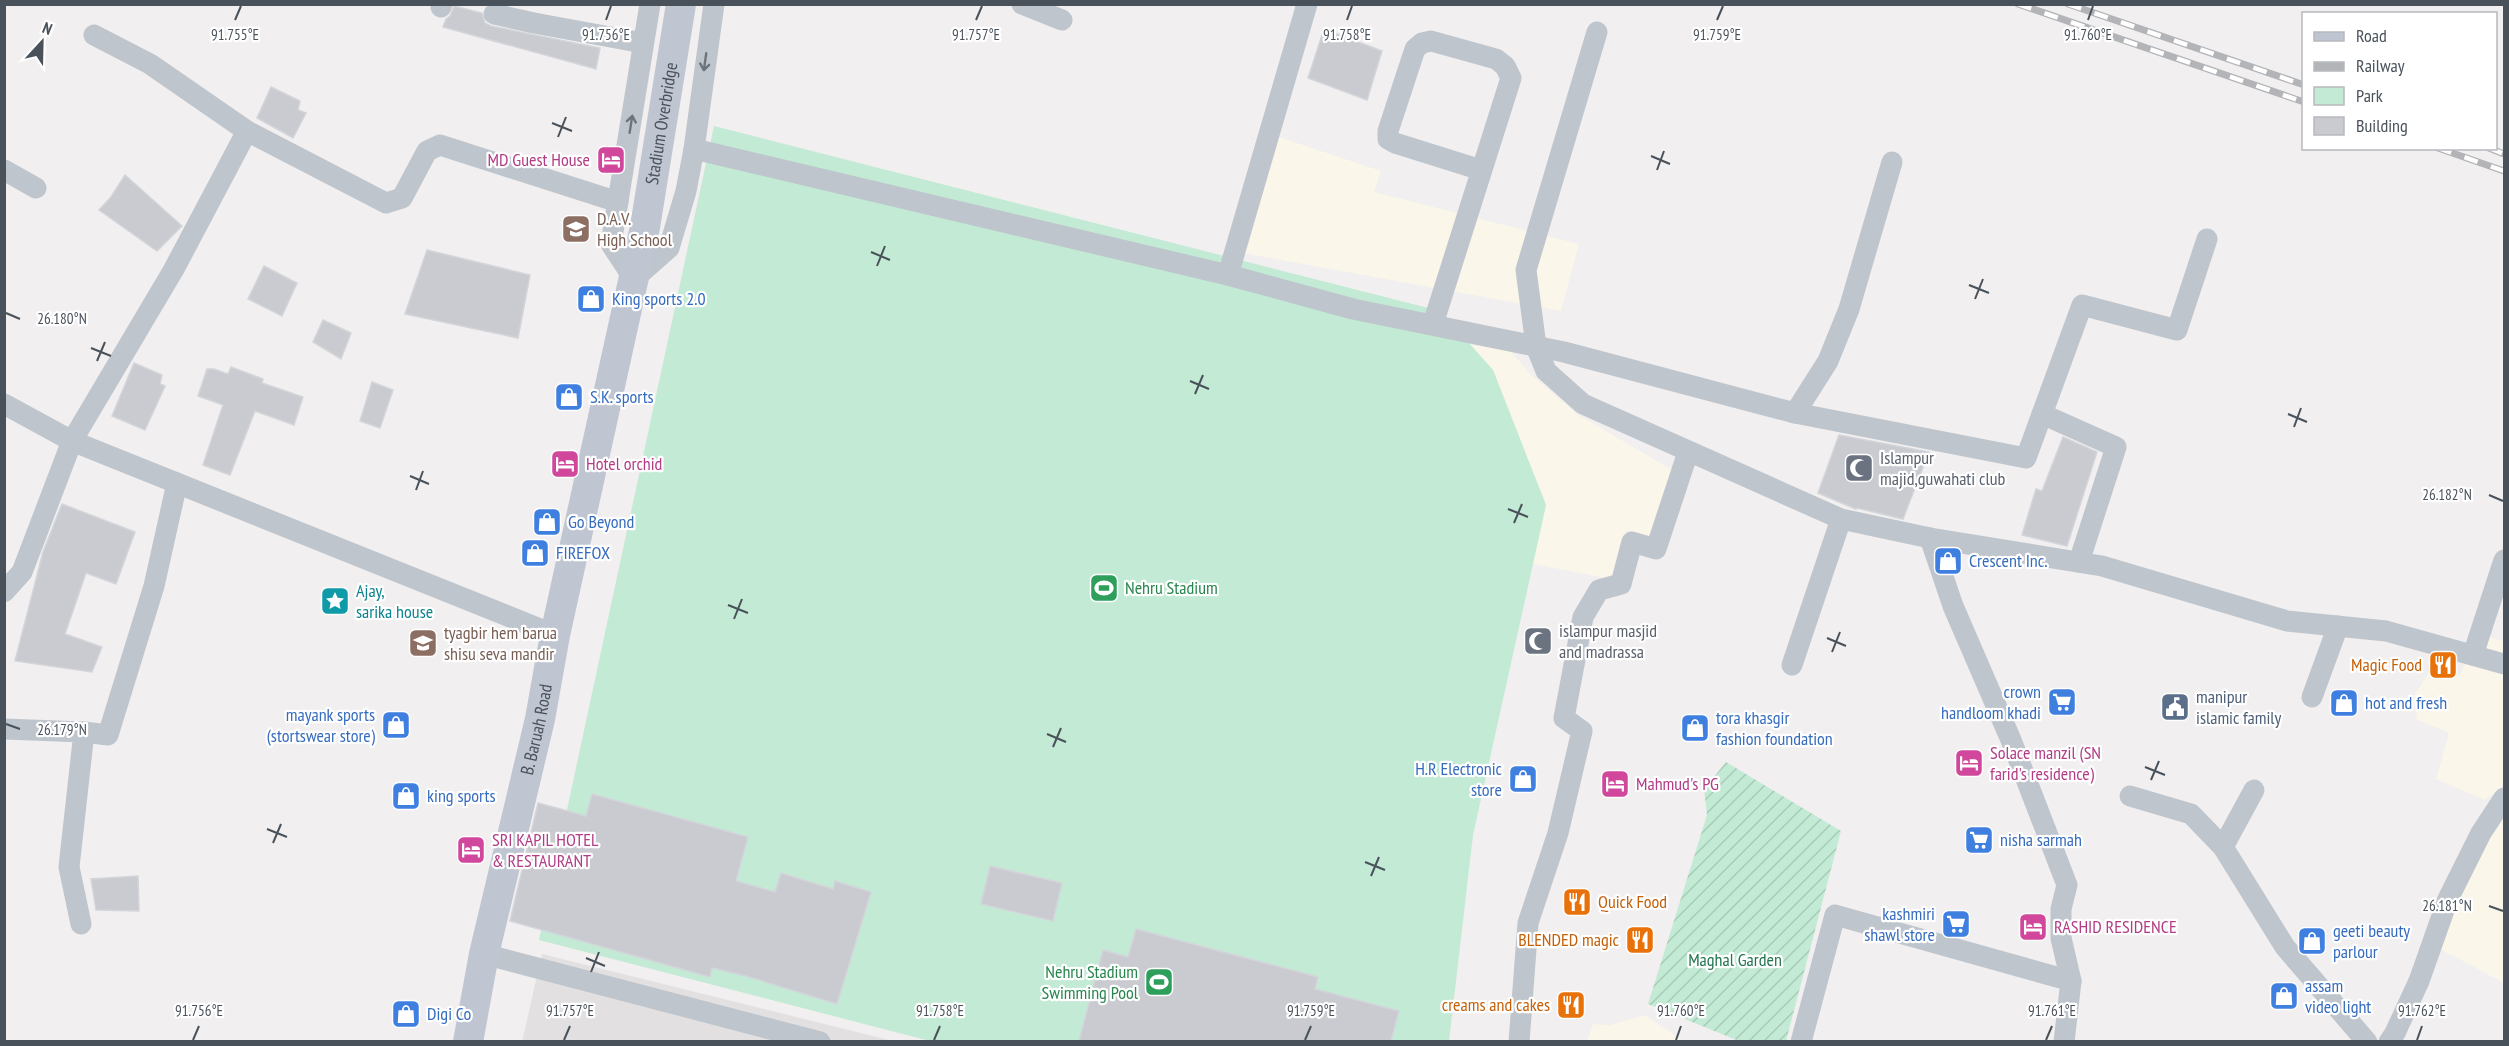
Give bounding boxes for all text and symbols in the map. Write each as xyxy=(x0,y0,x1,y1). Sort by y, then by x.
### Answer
north arrow xyxy=(12,12,72,72)
legend xyxy=(2302,12,2497,150)
text: N xyxy=(40,17,55,39)
text: Road xyxy=(2356,24,2387,47)
text: 91.755°E xyxy=(211,25,259,44)
text: 91.756°E xyxy=(582,25,630,44)
text: 91.757°E xyxy=(952,25,1000,44)
text: 91.758°E xyxy=(1323,25,1371,44)
text: 91.759°E xyxy=(1693,25,1741,44)
text: 91.760°E xyxy=(2064,25,2112,44)
one-way arrow xyxy=(700,52,711,72)
text: Railway xyxy=(2356,54,2405,77)
street label: Stadium Overbridge xyxy=(640,61,682,186)
text: Park xyxy=(2356,84,2383,107)
one-way arrow xyxy=(625,114,636,134)
text: Building xyxy=(2356,114,2408,137)
hotel icon: MD Guest House xyxy=(595,144,627,176)
place label: MD Guest House xyxy=(488,148,590,171)
place label: D.A.V. High School xyxy=(597,207,673,251)
school or university icon: D.A.V. High School xyxy=(560,213,592,245)
shop icon: King sports 2.0 xyxy=(575,283,607,315)
place label: King sports 2.0 xyxy=(612,287,706,310)
text: 26.180°N xyxy=(37,309,87,328)
shop icon: S.K. sports xyxy=(553,381,585,413)
place label: S.K. sports xyxy=(590,385,654,408)
place label: Islampur majid,guwahati club xyxy=(1880,446,2005,490)
hotel icon: Hotel orchid xyxy=(549,448,581,480)
place label: Hotel orchid xyxy=(586,452,662,475)
mosque icon: Islampur majid,guwahati club xyxy=(1843,452,1875,484)
text: 26.182°N xyxy=(2422,485,2472,504)
shop icon: Go Beyond xyxy=(531,506,563,538)
place label: Go Beyond xyxy=(568,510,634,533)
shop icon: FIREFOX xyxy=(519,537,551,569)
place label: FIREFOX xyxy=(556,541,610,564)
shop icon: Crescent Inc. xyxy=(1932,545,1964,577)
place label: Crescent Inc. xyxy=(1969,549,2047,572)
sports icon: Nehru Stadium xyxy=(1088,572,1120,604)
place label: Nehru Stadium xyxy=(1125,576,1218,599)
place label: Ajay, sarika house xyxy=(356,579,433,623)
place icon: Ajay, sarika house xyxy=(319,585,351,617)
place label: islampur masjid and madrassa xyxy=(1559,619,1657,663)
place label: tyagbir hem barua shisu seva mandir xyxy=(444,621,557,665)
mosque icon: islampur masjid and madrassa xyxy=(1522,625,1554,657)
school or university icon: tyagbir hem barua shisu seva mandir xyxy=(407,627,439,659)
restaurant icon: Magic Food xyxy=(2427,649,2459,681)
place label: Magic Food xyxy=(2351,653,2422,676)
place label: crown handloom khadi xyxy=(1941,680,2041,724)
street label: B. Baruah Road xyxy=(515,682,557,777)
place label: manipur islamic family xyxy=(2196,685,2282,729)
supermarket icon: crown handloom khadi xyxy=(2046,686,2078,718)
shop icon: hot and fresh xyxy=(2328,687,2360,719)
public building icon: manipur islamic family xyxy=(2159,691,2191,723)
place label: hot and fresh xyxy=(2365,691,2447,714)
place label: mayank sports (stortswear store) xyxy=(267,703,376,747)
place label: tora khasgir fashion foundation xyxy=(1716,706,1833,750)
shop icon: mayank sports (stortswear store) xyxy=(380,709,412,741)
shop icon: tora khasgir fashion foundation xyxy=(1679,712,1711,744)
text: 26.179°N xyxy=(37,720,87,739)
place label: Solace manzil (SN farid's residence) xyxy=(1990,741,2101,785)
hotel icon: Solace manzil (SN farid's residence) xyxy=(1953,747,1985,779)
place label: H.R Electronic store xyxy=(1415,757,1503,801)
shop icon: H.R Electronic store xyxy=(1507,763,1539,795)
hotel icon: Mahmud's PG xyxy=(1599,768,1631,800)
place label: Mahmud's PG xyxy=(1636,772,1719,795)
shop icon: king sports xyxy=(390,780,422,812)
place label: king sports xyxy=(427,784,495,807)
supermarket icon: nisha sarmah xyxy=(1963,824,1995,856)
place label: SRI KAPIL HOTEL & RESTAURANT xyxy=(492,828,599,872)
place label: nisha sarmah xyxy=(2000,828,2082,851)
hotel icon: SRI KAPIL HOTEL & RESTAURANT xyxy=(455,834,487,866)
restaurant icon: Quick Food xyxy=(1561,886,1593,918)
place label: Quick Food xyxy=(1598,890,1667,913)
text: 26.181°N xyxy=(2422,896,2472,915)
place label: kashmiri shawl store xyxy=(1864,902,1935,946)
supermarket icon: kashmiri shawl store xyxy=(1940,908,1972,940)
hotel icon: RASHID RESIDENCE xyxy=(2017,911,2049,943)
place label: RASHID RESIDENCE xyxy=(2054,915,2177,938)
place label: geeti beauty parlour xyxy=(2333,919,2410,963)
restaurant icon: BLENDED magic xyxy=(1624,924,1656,956)
shop icon: geeti beauty parlour xyxy=(2296,925,2328,957)
place label: BLENDED magic xyxy=(1518,928,1620,951)
park label: Maghal Garden xyxy=(1688,948,1782,971)
place label: Nehru Stadium Swimming Pool xyxy=(1042,960,1139,1004)
sports icon: Nehru Stadium Swimming Pool xyxy=(1143,966,1175,998)
place label: assam video light xyxy=(2305,974,2371,1018)
shop icon: assam video light xyxy=(2268,980,2300,1012)
restaurant icon: creams and cakes xyxy=(1555,989,1587,1021)
place label: creams and cakes xyxy=(1442,993,1550,1016)
shop icon: Digi Co xyxy=(390,998,422,1030)
text: 91.756°E xyxy=(175,1001,223,1020)
text: 91.757°E xyxy=(546,1001,594,1020)
text: 91.758°E xyxy=(916,1001,964,1020)
text: 91.759°E xyxy=(1287,1001,1335,1020)
text: 91.760°E xyxy=(1657,1001,1705,1020)
text: 91.761°E xyxy=(2028,1001,2076,1020)
text: 91.762°E xyxy=(2398,1001,2446,1020)
place label: Digi Co xyxy=(427,1002,472,1025)

